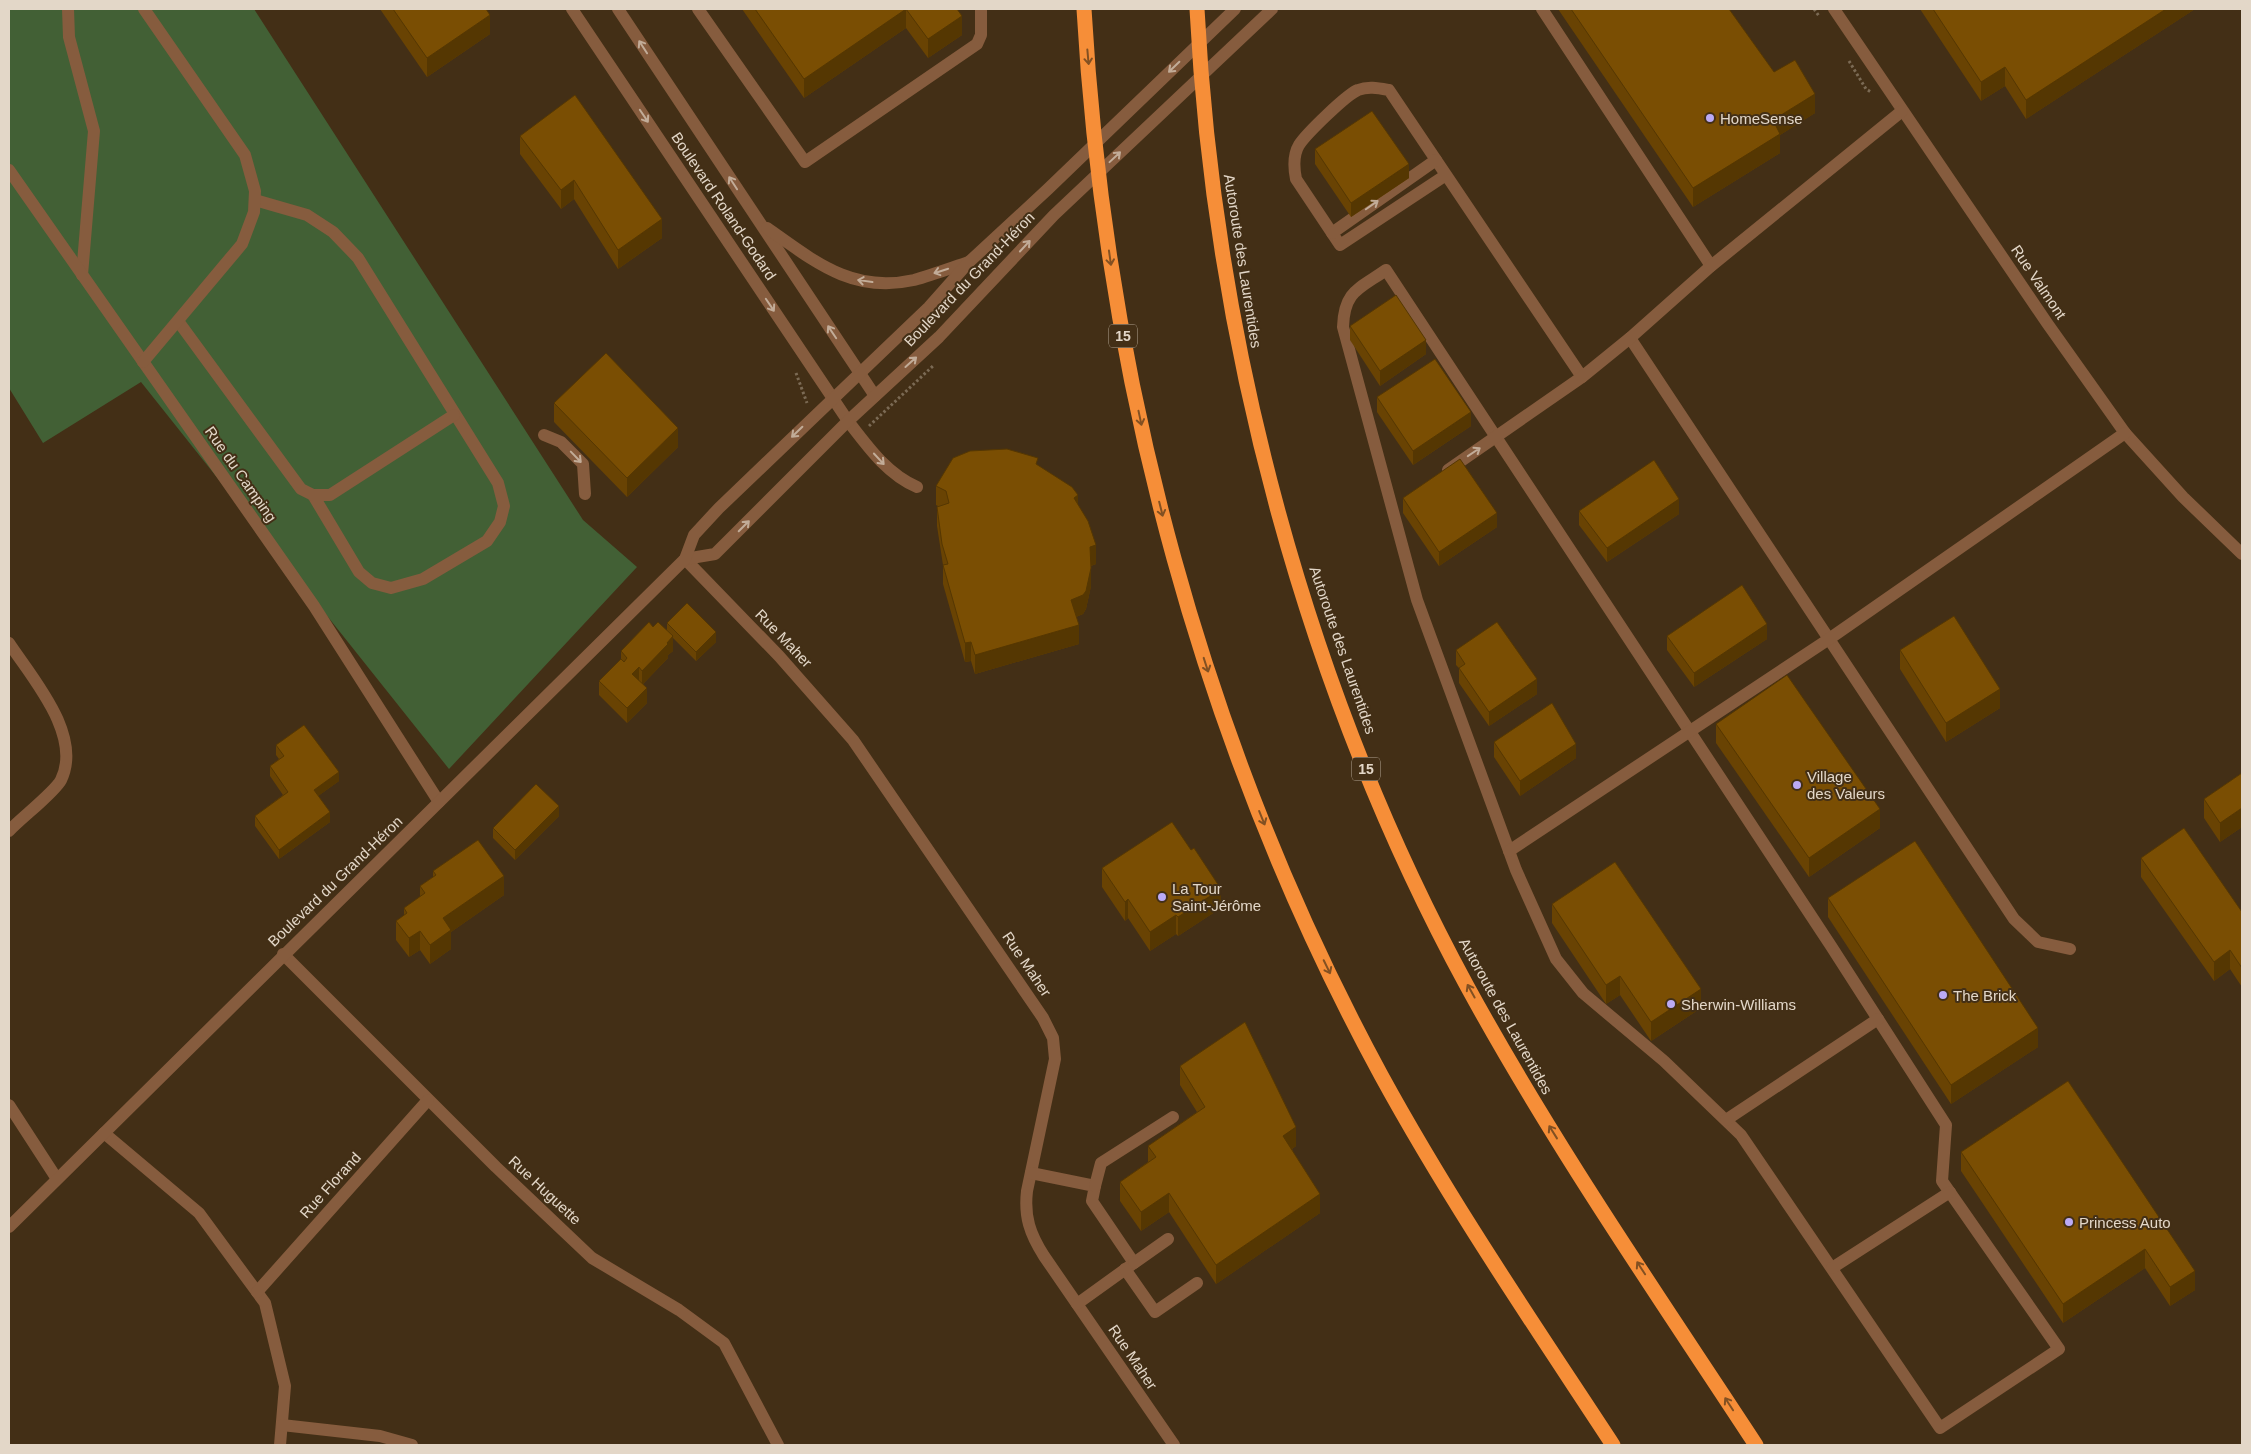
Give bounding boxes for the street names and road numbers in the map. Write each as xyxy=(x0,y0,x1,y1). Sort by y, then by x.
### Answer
street label: Boulevard Roland-Godard xyxy=(668,129,780,283)
street label: Autoroute des Laurentides xyxy=(1221,173,1265,349)
street label: Boulevard du Grand-Héron xyxy=(900,208,1038,350)
street label: Rue Valmont xyxy=(2008,242,2070,323)
road number: 15 xyxy=(1109,324,1137,348)
street label: Rue du Camping xyxy=(202,423,280,525)
street label: Autoroute des Laurentides xyxy=(1306,564,1380,736)
street label: Rue Maher xyxy=(752,605,816,671)
road number: 15 xyxy=(1352,758,1380,781)
street label: Boulevard du Grand-Héron xyxy=(264,812,406,950)
street label: Rue Maher xyxy=(999,928,1055,1000)
street label: Autoroute des Laurentides xyxy=(1456,935,1556,1097)
street label: Rue Florand xyxy=(296,1149,364,1221)
street label: Rue Huguette xyxy=(505,1152,585,1228)
street label: Rue Maher xyxy=(1105,1321,1161,1393)

